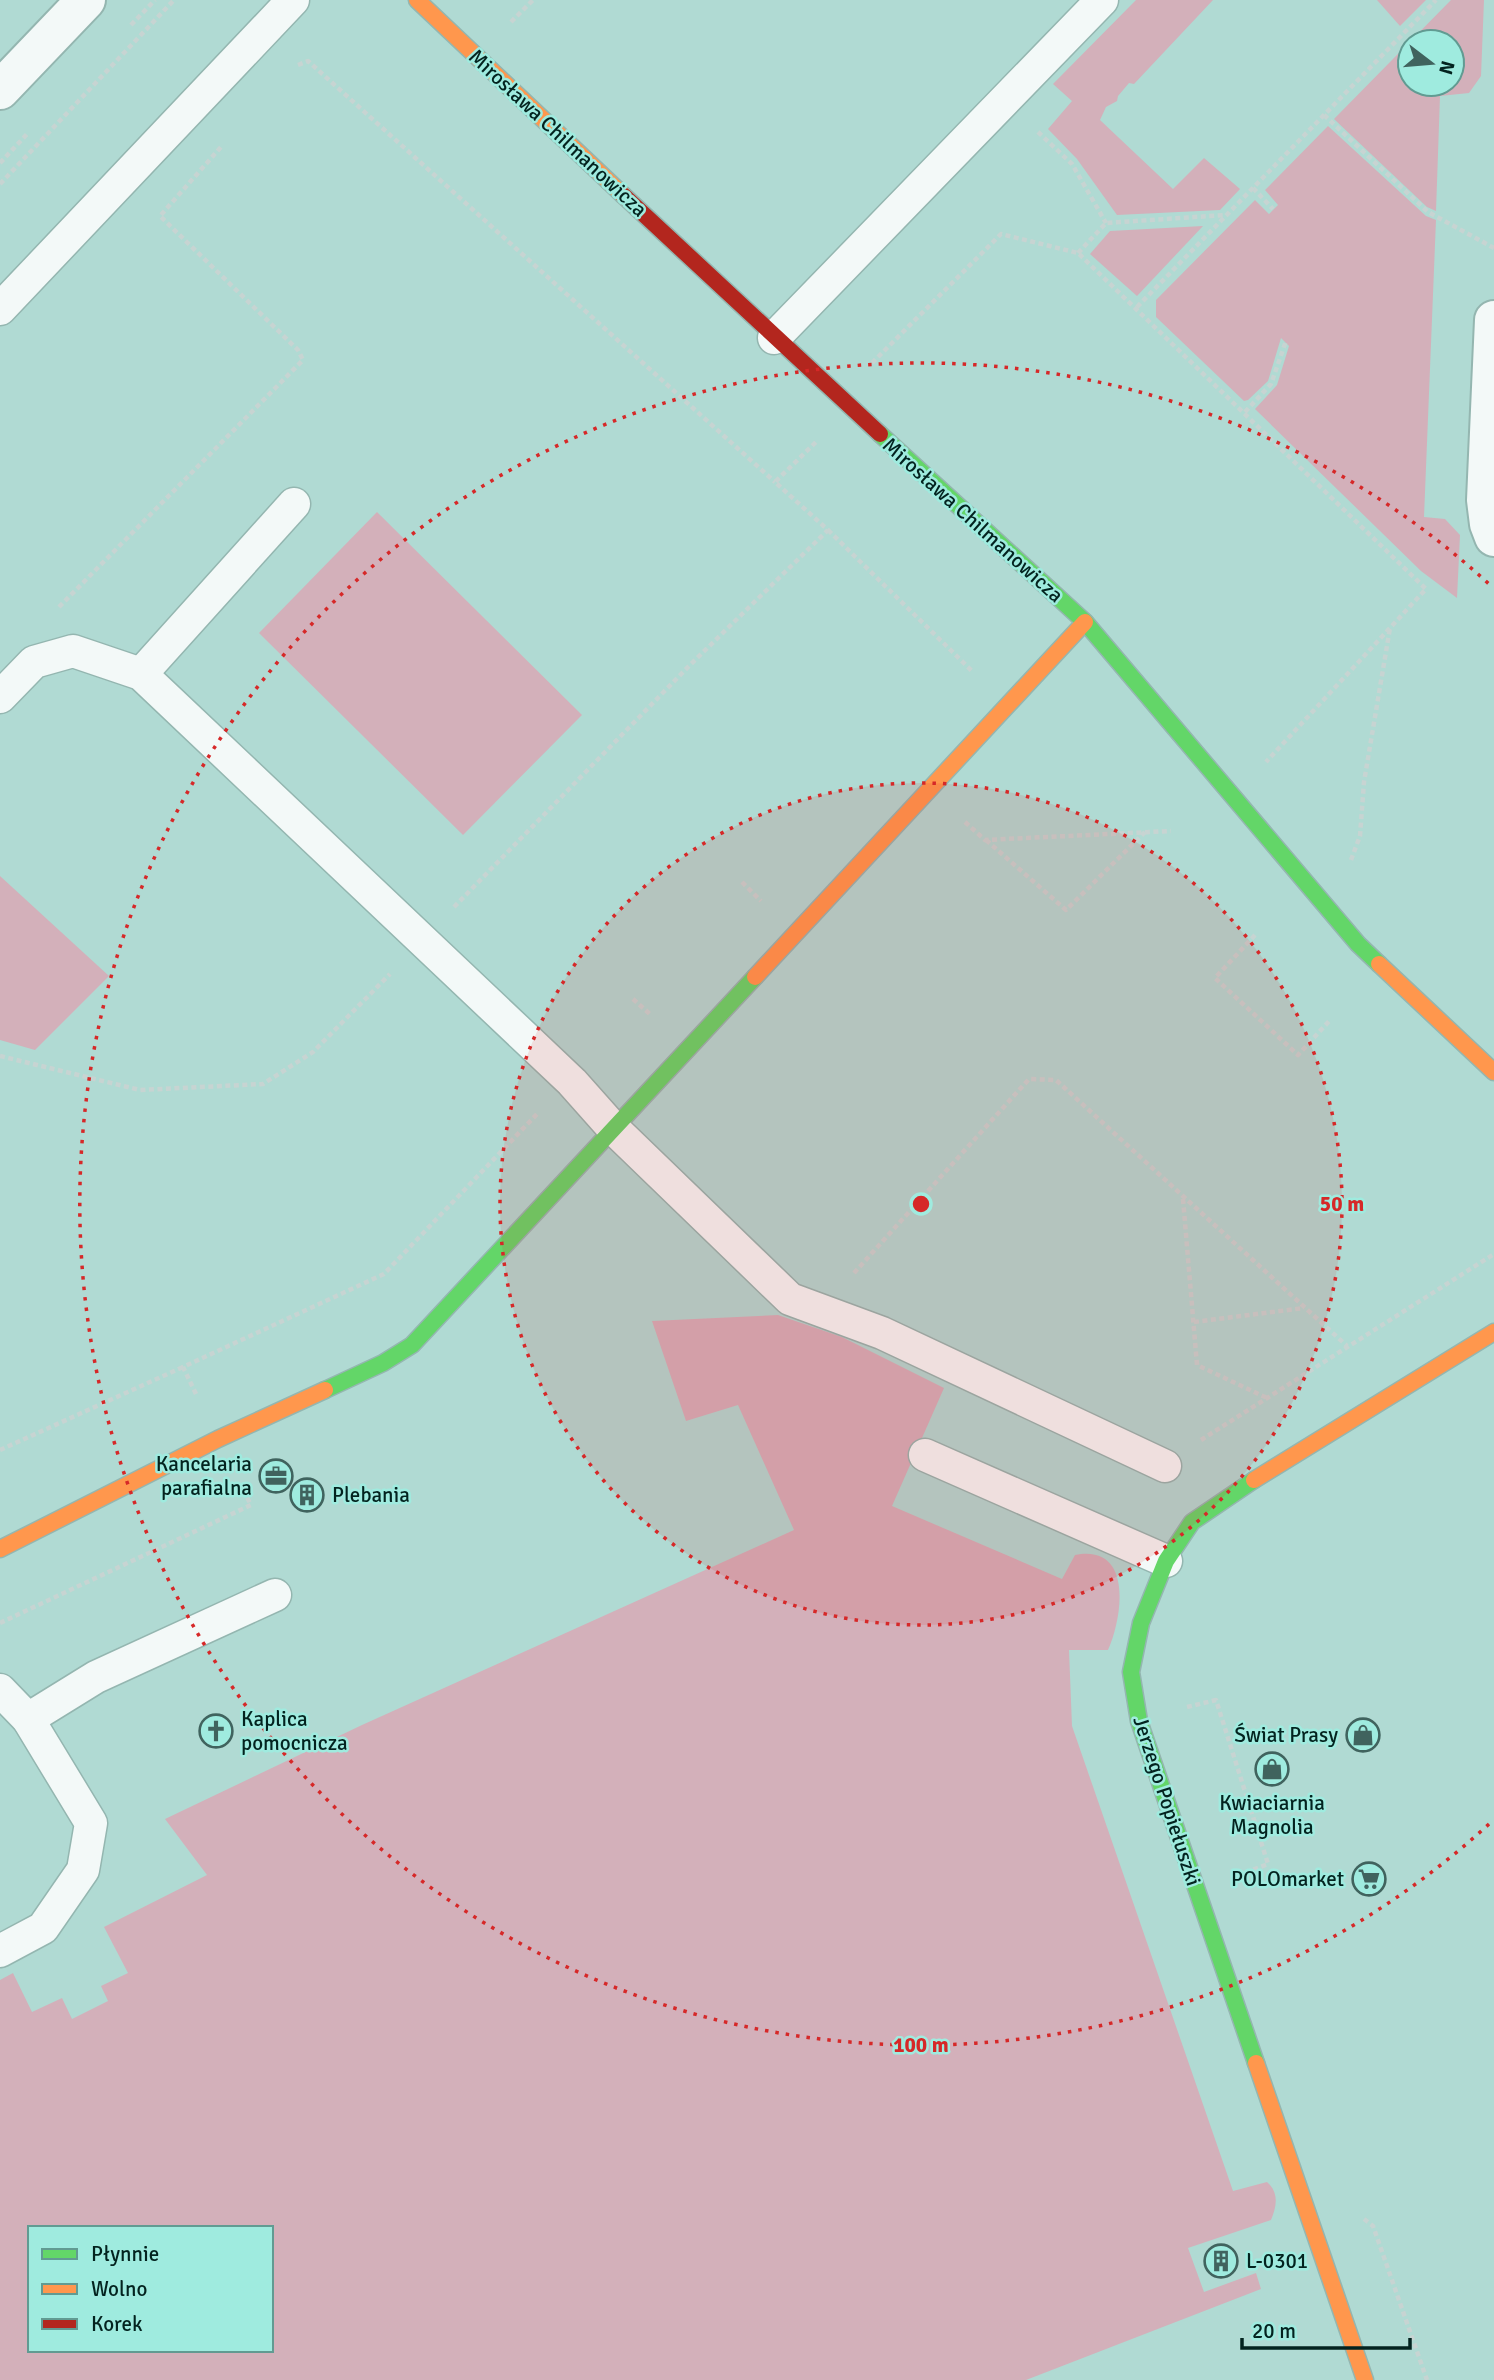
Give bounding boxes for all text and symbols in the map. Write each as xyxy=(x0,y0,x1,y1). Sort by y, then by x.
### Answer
north arrow xyxy=(1396,28,1466,98)
street label: Mirosława Chilmanowicza xyxy=(463,44,653,222)
text: N xyxy=(1433,58,1460,77)
street label: Mirosława Chilmanowicza xyxy=(877,432,1069,608)
text: 50 m xyxy=(1320,1191,1364,1217)
centre of rings xyxy=(909,1192,933,1216)
place label: Kancelaria parafialna xyxy=(156,1451,252,1501)
office icon: Kancelaria parafialna xyxy=(257,1457,295,1495)
building icon: Plebania xyxy=(288,1476,326,1514)
place label: Plebania xyxy=(332,1482,410,1508)
place label: Kaplica pomocnicza xyxy=(241,1706,348,1756)
church icon: Kaplica pomocnicza xyxy=(197,1712,235,1750)
street label: Jerzego Popiełuszki xyxy=(1127,1713,1207,1889)
shop icon: Świat Prasy xyxy=(1344,1716,1382,1754)
place label: Świat Prasy xyxy=(1234,1722,1338,1748)
shop icon: Kwiaciarnia Magnolia xyxy=(1253,1750,1291,1788)
place label: Kwiaciarnia Magnolia xyxy=(1219,1790,1325,1840)
supermarket icon: POLOmarket xyxy=(1350,1860,1388,1898)
place label: POLOmarket xyxy=(1231,1866,1344,1892)
text: 100 m xyxy=(893,2032,949,2058)
legend xyxy=(28,2226,273,2352)
text: Płynnie xyxy=(91,2241,159,2267)
building icon: L-0301 xyxy=(1202,2242,1240,2280)
place label: L-0301 xyxy=(1246,2248,1308,2274)
text: Wolno xyxy=(91,2276,147,2302)
scale bar xyxy=(1242,2306,1410,2350)
text: Korek xyxy=(91,2311,143,2337)
text: 20 m xyxy=(1252,2318,1296,2344)

